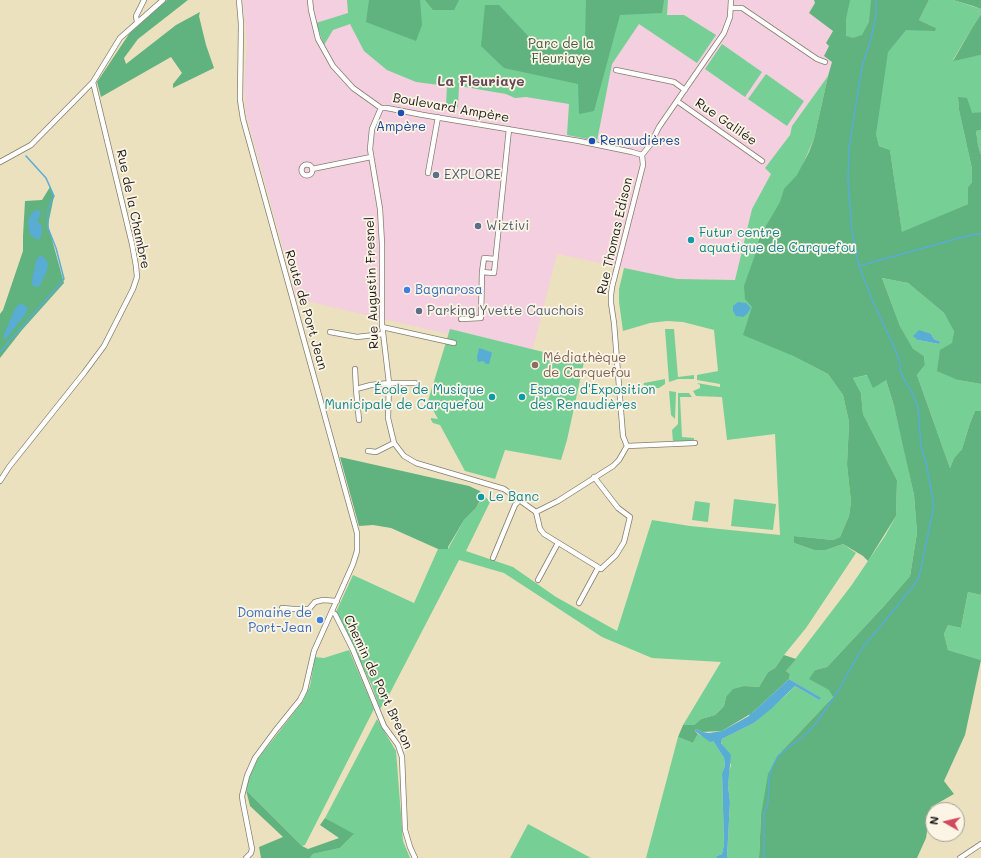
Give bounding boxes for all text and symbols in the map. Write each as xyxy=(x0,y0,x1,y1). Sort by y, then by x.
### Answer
park label: Parc de la Fleuriaye xyxy=(528,36,594,67)
district label: La Fleuriaye xyxy=(437,74,525,90)
street label: Boulevard Ampère xyxy=(391,90,511,126)
street label: Rue Galilée xyxy=(692,95,760,149)
marker: Ampère xyxy=(396,108,406,118)
place label: Ampère xyxy=(376,119,426,135)
place label: Renaudières xyxy=(600,133,680,149)
marker: Renaudières xyxy=(587,136,597,146)
street label: Rue de la Chambre xyxy=(113,148,153,270)
place label: EXPLORE xyxy=(444,167,501,183)
marker: EXPLORE xyxy=(431,170,441,180)
street label: Rue Thomas Edison xyxy=(594,176,636,296)
street label: Rue Augustin Fresnel xyxy=(362,217,382,349)
place label: Wiztivi xyxy=(486,218,529,234)
marker: Wiztivi xyxy=(473,221,483,231)
place label: Futur centre aquatique de Carquefou xyxy=(699,225,856,256)
marker: Futur centre aquatique de Carquefou xyxy=(686,235,696,245)
street label: Route de Port Jean xyxy=(281,248,331,372)
place label: Bagnarosa xyxy=(415,282,483,298)
marker: Bagnarosa xyxy=(402,285,412,295)
place label: Parking Yvette Cauchois xyxy=(427,303,584,319)
marker: Parking Yvette Cauchois xyxy=(414,306,424,316)
place label: Médiathèque de Carquefou xyxy=(543,350,631,381)
marker: Médiathèque de Carquefou xyxy=(530,360,540,370)
place label: École de Musique Municipale de Carquefou xyxy=(324,382,484,413)
place label: Espace d'Exposition des Renaudières xyxy=(530,382,656,413)
marker: École de Musique Municipale de Carquefou xyxy=(487,392,497,402)
marker: Espace d'Exposition des Renaudières xyxy=(517,392,527,402)
place label: Le Banc xyxy=(489,489,539,505)
marker: Le Banc xyxy=(476,492,486,502)
place label: Domaine de Port-Jean xyxy=(237,605,312,636)
street label: Chemin de Port Breton xyxy=(340,612,416,752)
marker: Domaine de Port-Jean xyxy=(315,615,325,625)
north arrow xyxy=(925,802,965,842)
text: N xyxy=(926,815,942,826)

